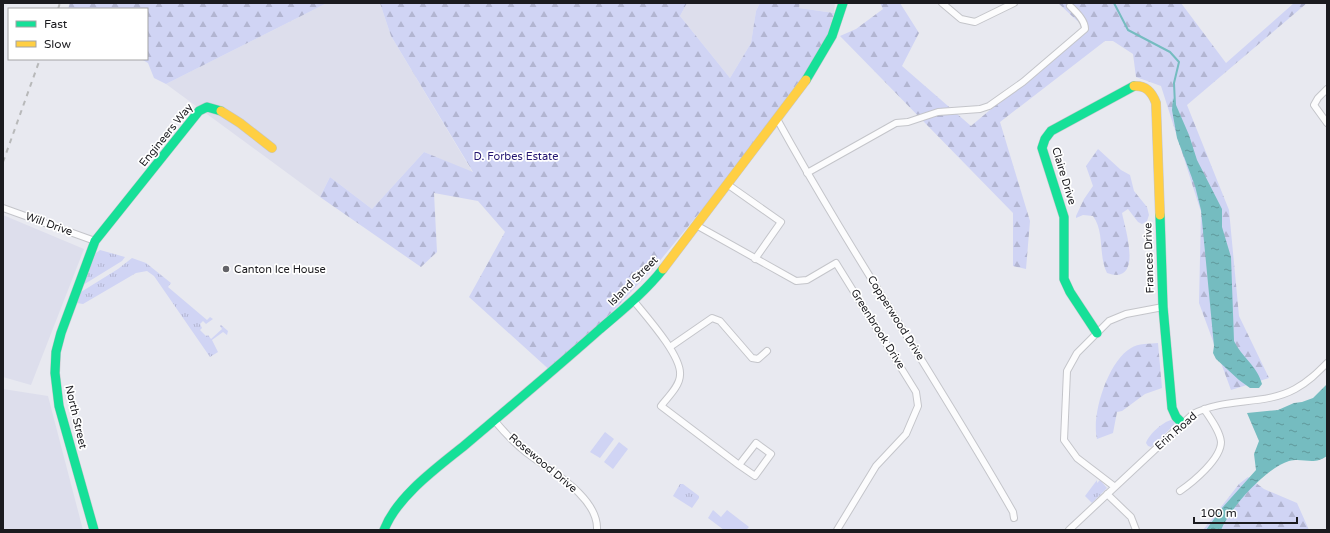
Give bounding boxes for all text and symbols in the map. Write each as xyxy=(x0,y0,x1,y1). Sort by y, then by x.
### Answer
legend xyxy=(8,8,148,60)
text: Fast xyxy=(44,17,68,31)
text: Slow xyxy=(44,37,71,51)
street label: Engineers Way xyxy=(137,101,195,169)
street label: Claire Drive xyxy=(1049,146,1079,206)
park label: D. Forbes Estate xyxy=(474,150,558,163)
street label: Will Drive xyxy=(24,209,74,239)
street label: Frances Drive xyxy=(1141,222,1157,294)
street label: Island Street xyxy=(605,253,661,309)
place label: Canton Ice House xyxy=(234,263,326,276)
marker: Canton Ice House xyxy=(221,264,231,274)
street label: Copperwood Drive xyxy=(865,273,927,363)
street label: Greenbrook Drive xyxy=(848,287,908,371)
street label: North Street xyxy=(62,384,90,450)
street label: Erin Road xyxy=(1152,409,1200,453)
street label: Rosewood Drive xyxy=(506,431,580,495)
scale bar xyxy=(1194,499,1297,525)
text: 100 m xyxy=(1200,506,1237,520)

